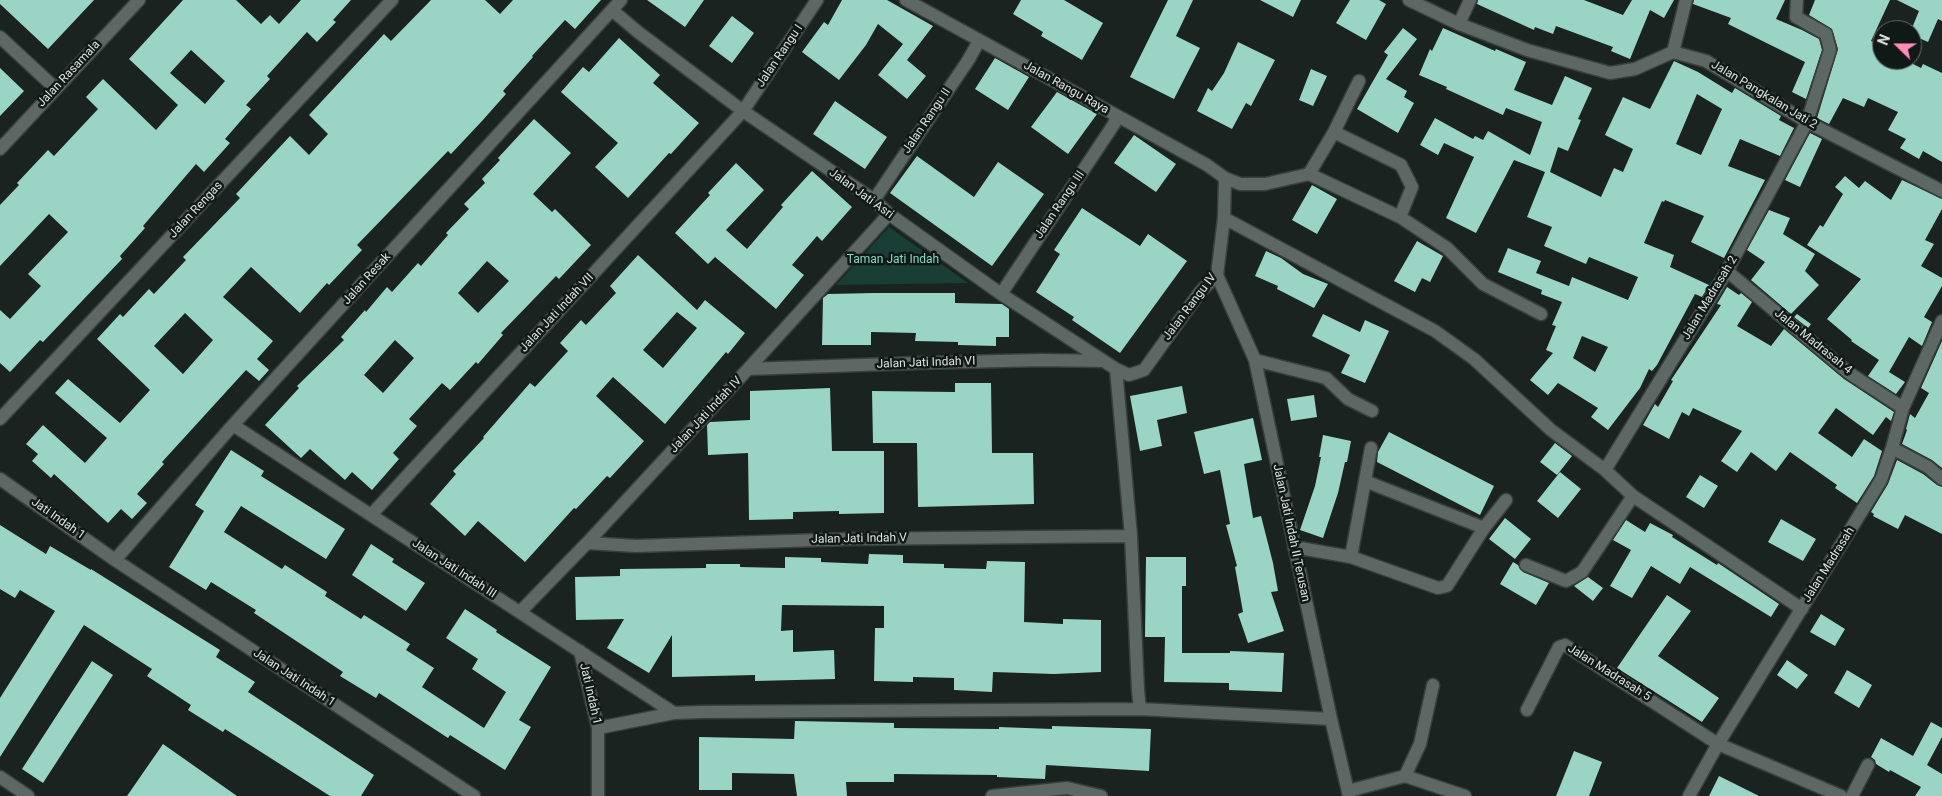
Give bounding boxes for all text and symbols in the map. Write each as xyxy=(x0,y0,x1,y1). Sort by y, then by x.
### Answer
north arrow xyxy=(1872,20,1922,70)
street label: Jalan Rangu I xyxy=(754,22,806,90)
text: N xyxy=(1875,32,1893,47)
street label: Jalan Rasamala xyxy=(35,38,103,110)
street label: Jalan Pangkalan Jati 2 xyxy=(1708,58,1820,132)
street label: Jalan Rangu Raya xyxy=(1021,59,1111,117)
street label: Jalan Rangu II xyxy=(900,86,954,156)
street label: Jalan Jati Asri xyxy=(826,166,896,222)
street label: Jalan Rangu III xyxy=(1032,168,1088,242)
street label: Jalan Rengas xyxy=(166,179,226,241)
street label: Jalan Resak xyxy=(340,250,394,308)
park label: Taman Jati Indah xyxy=(847,253,939,267)
street label: Jalan Madrasah 2 xyxy=(1679,253,1741,343)
street label: Jalan Jati Indah VII xyxy=(517,271,597,355)
street label: Jalan Rangu IV xyxy=(1160,271,1220,343)
street label: Jalan Madrasah 4 xyxy=(1771,306,1855,378)
street label: Jalan Jati Indah VI xyxy=(876,354,976,372)
street label: Jalan Jati Indah IV xyxy=(667,374,745,456)
street label: Jalan Jati Indah II Terusan xyxy=(1269,463,1313,603)
street label: Jati Indah 1 xyxy=(28,495,88,543)
street label: Jalan Madrasah xyxy=(1800,525,1858,605)
street label: Jalan Jati Indah V xyxy=(811,531,907,547)
street label: Jalan Jati Indah III xyxy=(409,536,499,602)
street label: Jalan Madrasah 5 xyxy=(1565,642,1653,704)
street label: Jalan Jati Indah 1 xyxy=(250,646,338,710)
street label: Jati Indah 1 xyxy=(576,662,604,726)

